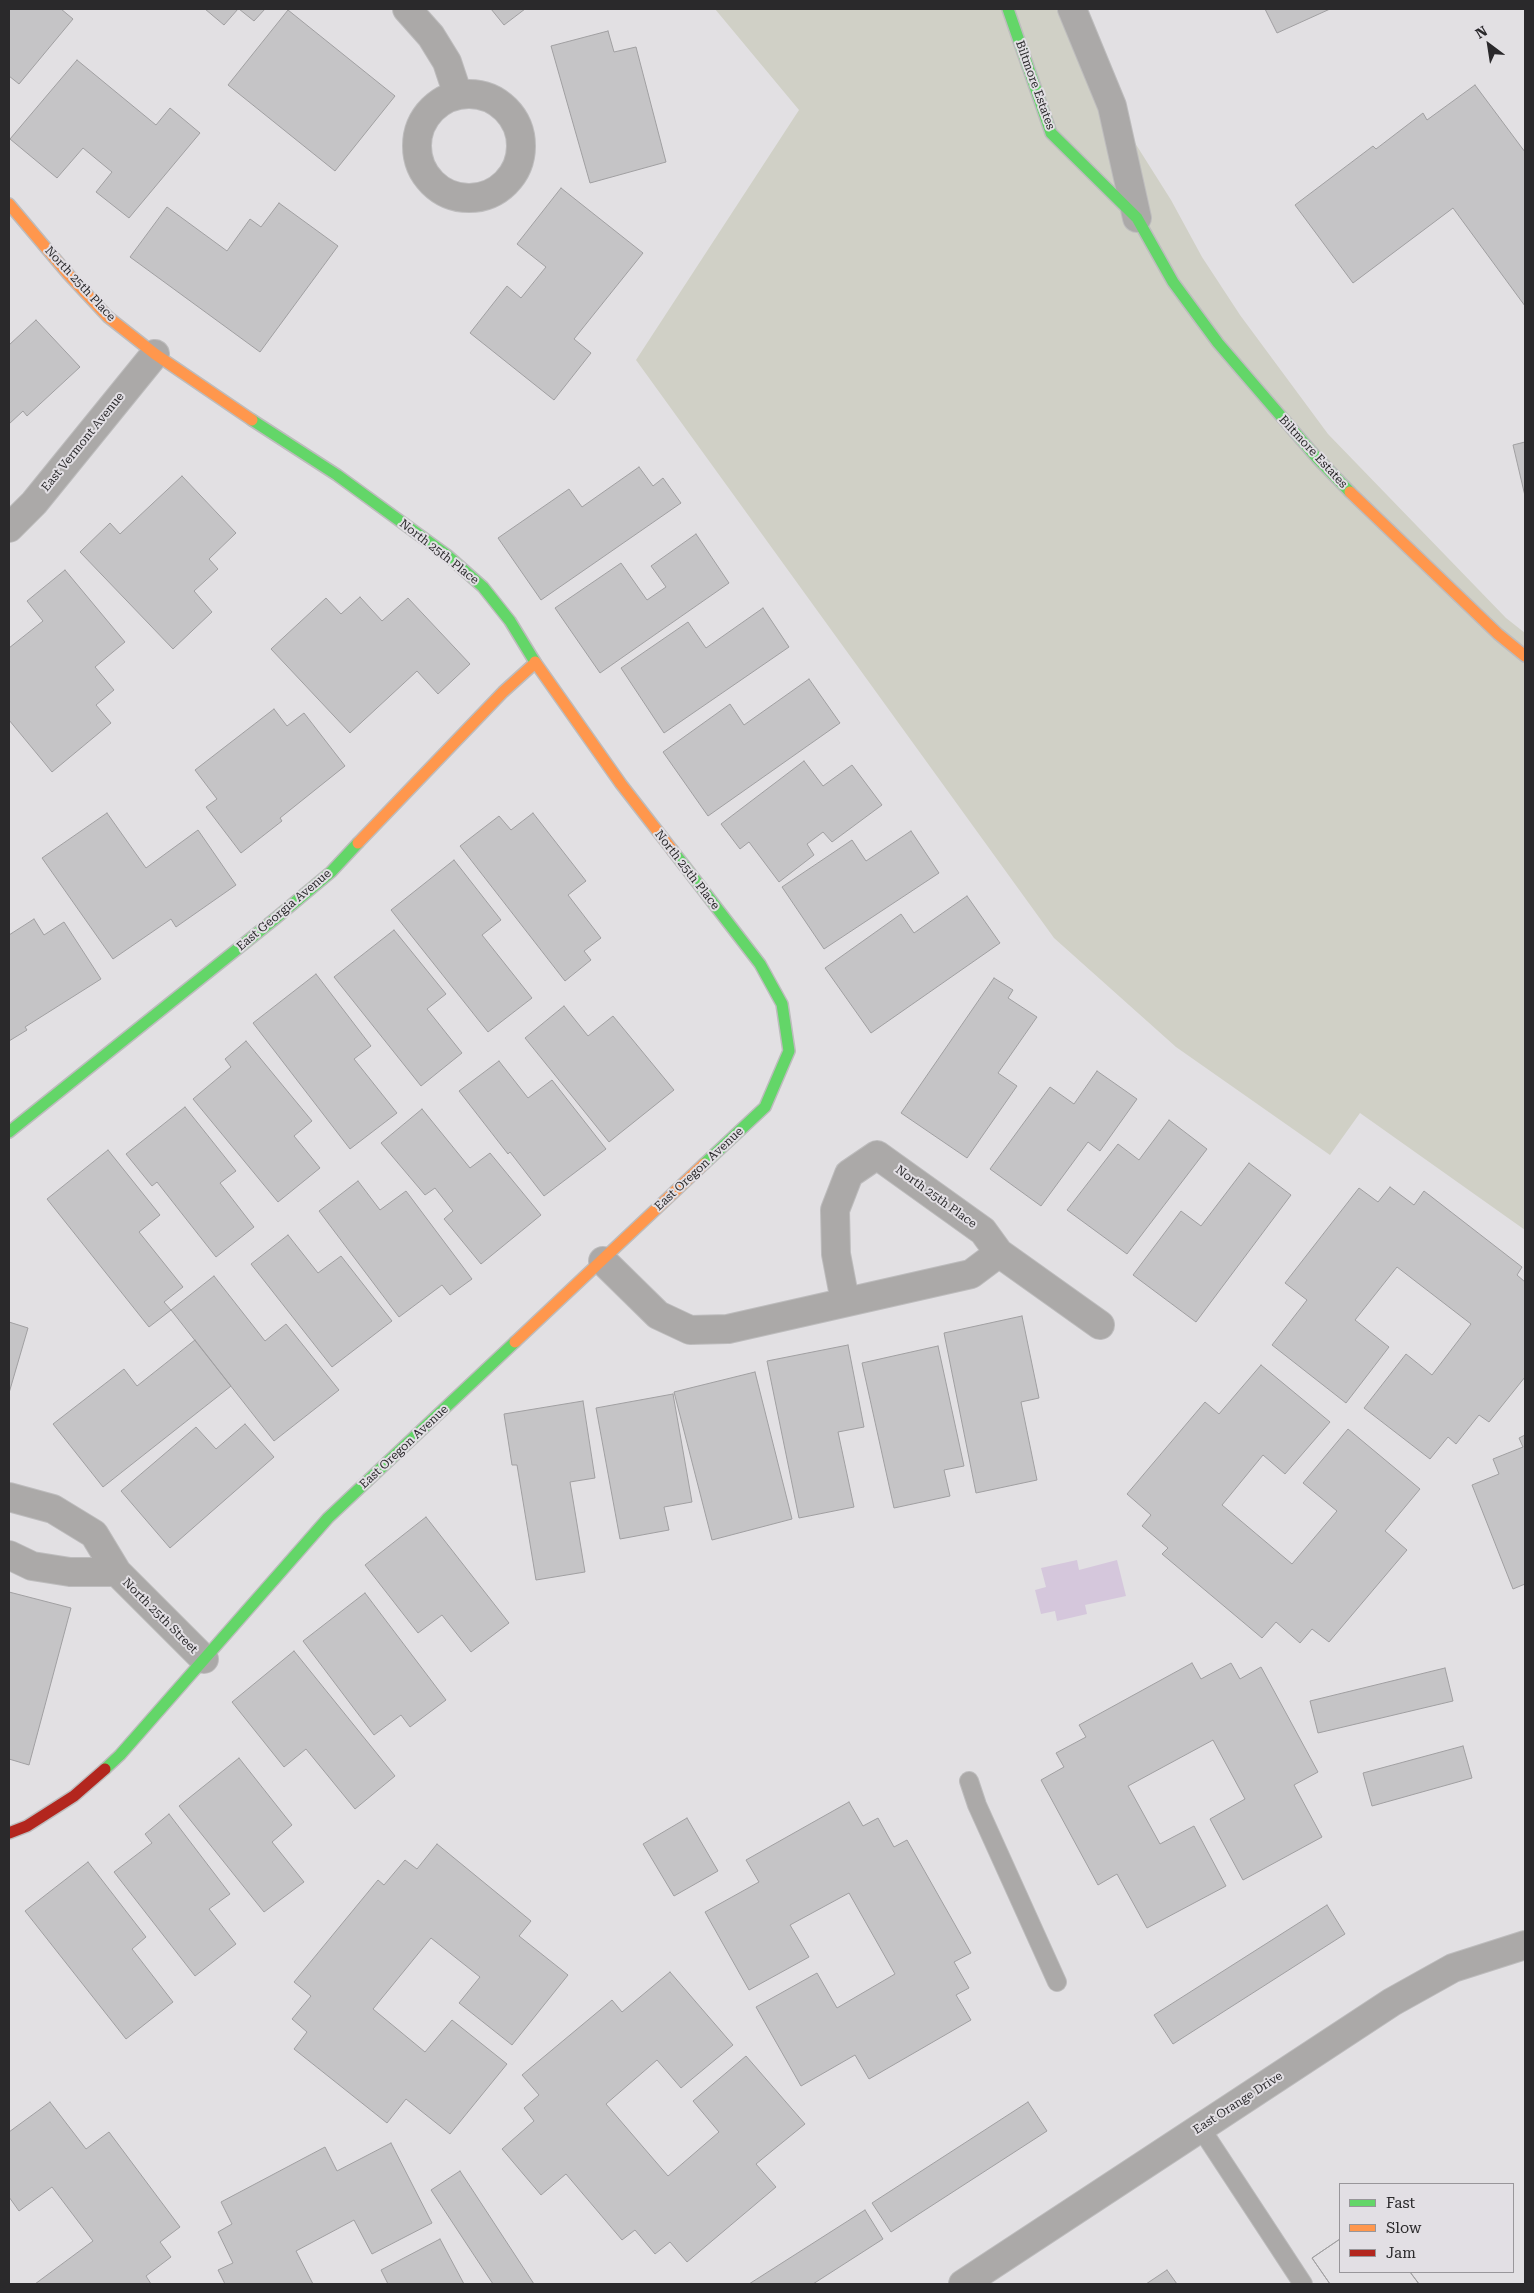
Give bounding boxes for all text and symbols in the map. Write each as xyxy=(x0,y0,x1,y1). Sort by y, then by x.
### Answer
north arrow xyxy=(1464,20,1514,70)
text: N xyxy=(1473,23,1490,42)
street label: Biltmore Estates xyxy=(1012,38,1058,132)
street label: North 25th Place xyxy=(42,244,118,324)
street label: East Vermont Avenue xyxy=(39,390,127,494)
street label: Biltmore Estates xyxy=(1276,413,1350,491)
street label: North 25th Place xyxy=(396,516,482,588)
street label: North 25th Place xyxy=(651,827,723,913)
street label: East Georgia Avenue xyxy=(234,866,334,954)
street label: East Oregon Avenue xyxy=(652,1124,746,1214)
street label: North 25th Place xyxy=(893,1163,979,1231)
street label: East Oregon Avenue xyxy=(357,1402,451,1492)
street label: North 25th Street xyxy=(119,1575,201,1657)
street label: East Orange Drive xyxy=(1191,2069,1285,2137)
legend xyxy=(1339,2183,1514,2273)
text: Fast xyxy=(1386,2194,1415,2212)
text: Slow xyxy=(1386,2219,1421,2237)
text: Jam xyxy=(1386,2244,1416,2262)

